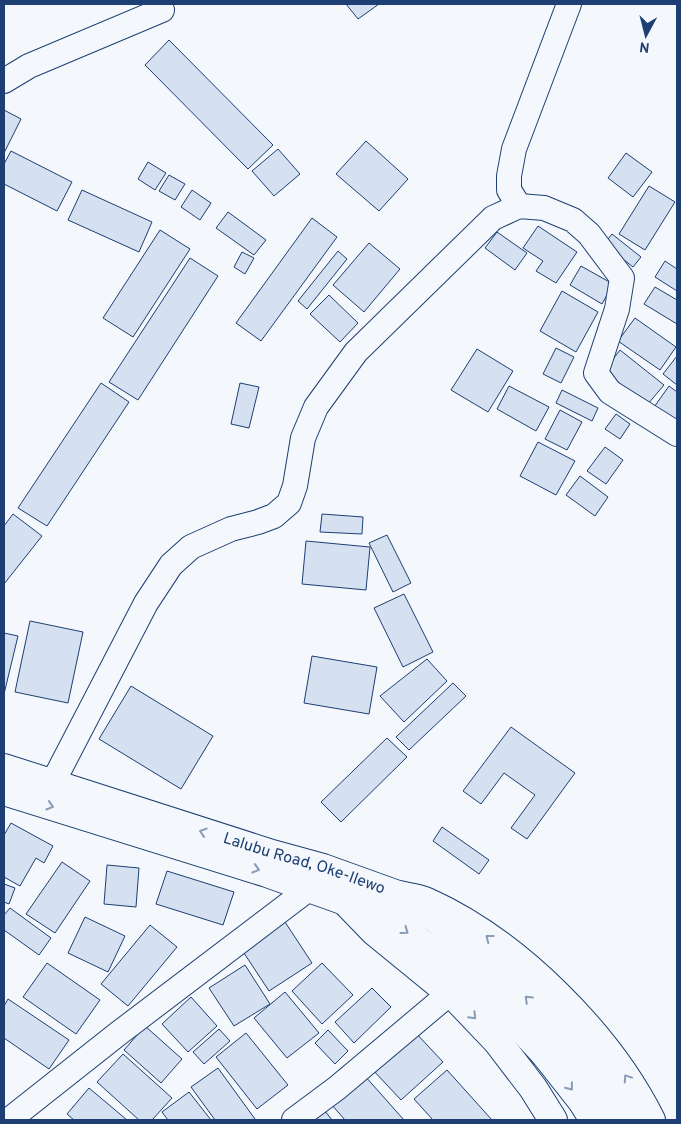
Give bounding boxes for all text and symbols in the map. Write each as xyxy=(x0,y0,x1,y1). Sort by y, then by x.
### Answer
north arrow xyxy=(621,10,671,60)
text: N xyxy=(639,37,651,55)
one-way arrow xyxy=(46,800,54,810)
one-way arrow xyxy=(199,827,207,837)
street label: Lalubu Road, Oke-Ilewo xyxy=(220,829,388,899)
one-way arrow xyxy=(251,864,259,874)
one-way arrow xyxy=(399,925,409,934)
one-way arrow xyxy=(485,935,495,944)
one-way arrow xyxy=(525,996,534,1005)
one-way arrow xyxy=(467,1010,476,1019)
one-way arrow xyxy=(624,1074,633,1084)
one-way arrow xyxy=(565,1081,574,1090)

